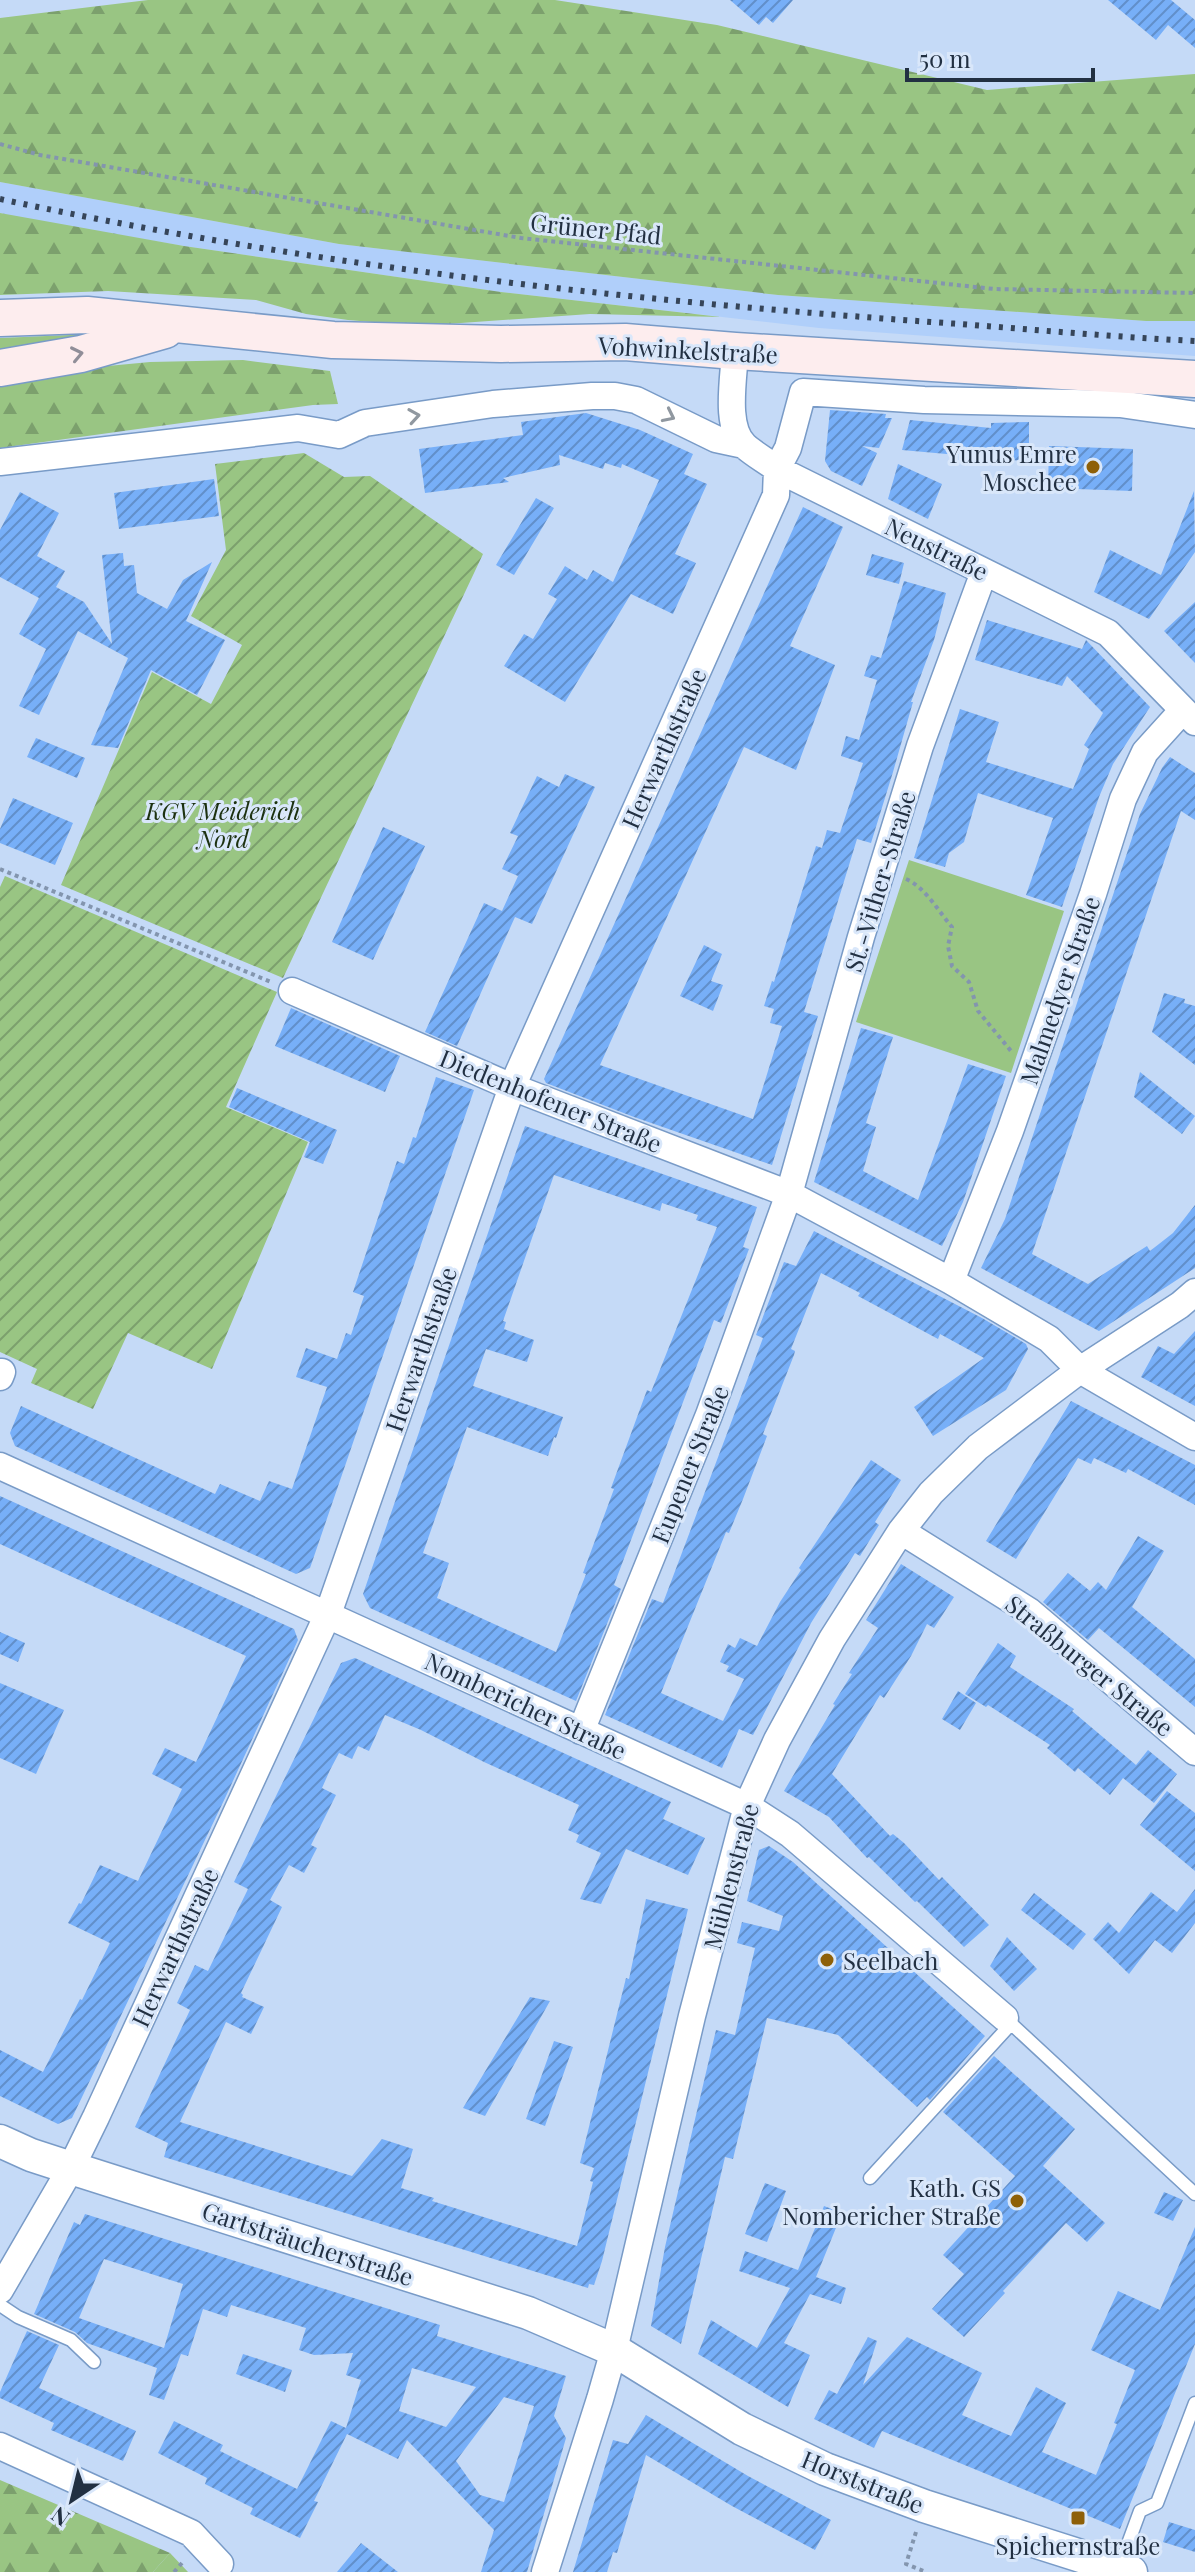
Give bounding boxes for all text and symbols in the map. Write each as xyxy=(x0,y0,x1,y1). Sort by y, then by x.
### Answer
scale bar xyxy=(907,32,1093,82)
text: 50 m xyxy=(919,42,971,74)
street label: Grüner Pfad xyxy=(529,205,663,251)
street label: Vohwinkelstraße xyxy=(596,328,779,370)
one-way arrow xyxy=(69,346,83,363)
one-way arrow xyxy=(660,406,675,422)
one-way arrow xyxy=(407,408,421,425)
place label: Yunus Emre Moschee xyxy=(945,437,1077,497)
marker: Yunus Emre Moschee xyxy=(1084,458,1102,476)
street label: Neustraße xyxy=(880,509,994,587)
street label: Herwarthstraße xyxy=(613,663,713,833)
street label: St.-Vither-Straße xyxy=(836,786,922,976)
park label: KGV Meiderich Nord xyxy=(145,794,300,854)
street label: Malmedyer Straße xyxy=(1012,891,1106,1089)
street label: Diedenhofener Straße xyxy=(435,1041,667,1159)
street label: Herwarthstraße xyxy=(377,1262,463,1436)
street label: Eupener Straße xyxy=(643,1380,735,1548)
street label: Straßburger Straße xyxy=(999,1587,1181,1743)
street label: Nombericher Straße xyxy=(420,1644,632,1766)
street label: Mühlenstraße xyxy=(695,1800,765,1952)
street label: Herwarthstraße xyxy=(123,1862,225,2032)
place label: Seelbach xyxy=(843,1944,938,1976)
marker: Seelbach xyxy=(818,1951,836,1969)
place label: Kath. GS Nombericher Straße xyxy=(782,2171,1001,2231)
marker: Kath. GS Nombericher Straße xyxy=(1008,2192,1026,2210)
street label: Gartsträucherstraße xyxy=(198,2194,418,2292)
street label: Horststraße xyxy=(797,2442,929,2520)
north arrow xyxy=(32,2460,112,2540)
text: N xyxy=(45,2500,75,2534)
marker: Spichernstraße xyxy=(1069,2509,1087,2527)
place label: Spichernstraße xyxy=(996,2529,1160,2561)

